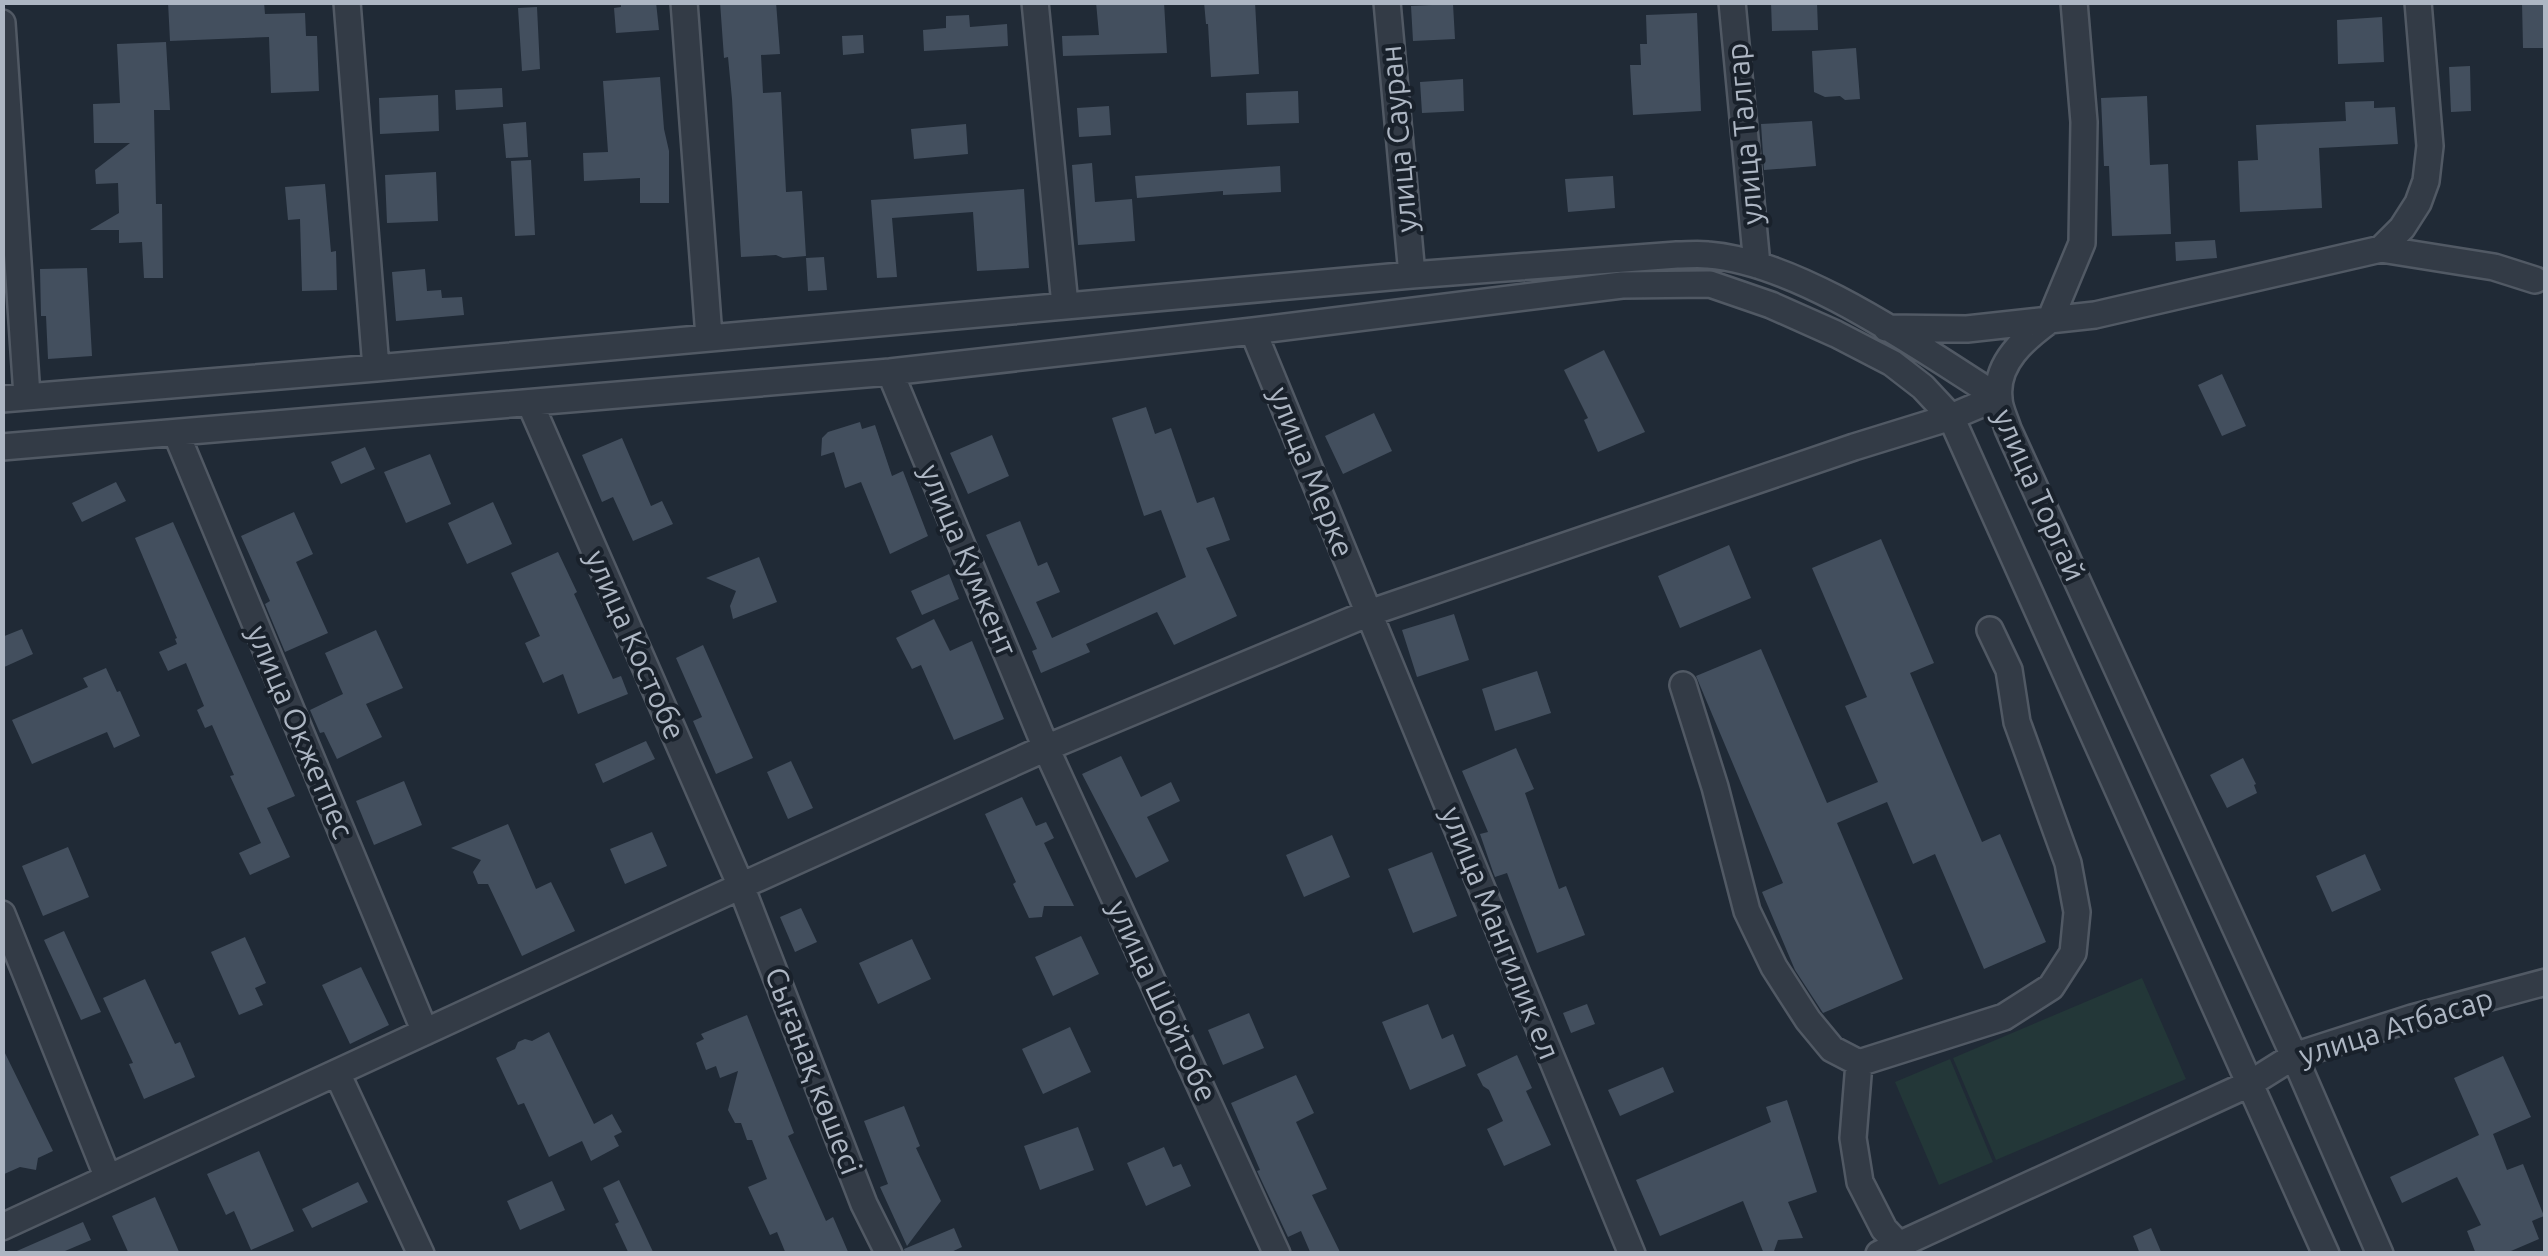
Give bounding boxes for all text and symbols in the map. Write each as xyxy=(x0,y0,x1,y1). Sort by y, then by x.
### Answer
street label: улица Талгар xyxy=(1719,42,1769,226)
street label: улица Сауран xyxy=(1373,44,1423,234)
street label: улица Мерке xyxy=(1262,381,1362,562)
street label: улица Торгай xyxy=(1987,403,2093,586)
street label: улица Кумкент xyxy=(913,459,1025,661)
street label: улица Костобе xyxy=(579,545,693,745)
street label: улица Окжетпес xyxy=(241,620,361,843)
street label: улица Мангилик ел xyxy=(1435,801,1567,1064)
street label: улица Шойтобе xyxy=(1101,894,1224,1107)
street label: Сығанақ көшесі xyxy=(759,962,869,1179)
street label: улица Атбасар xyxy=(2295,980,2497,1072)

